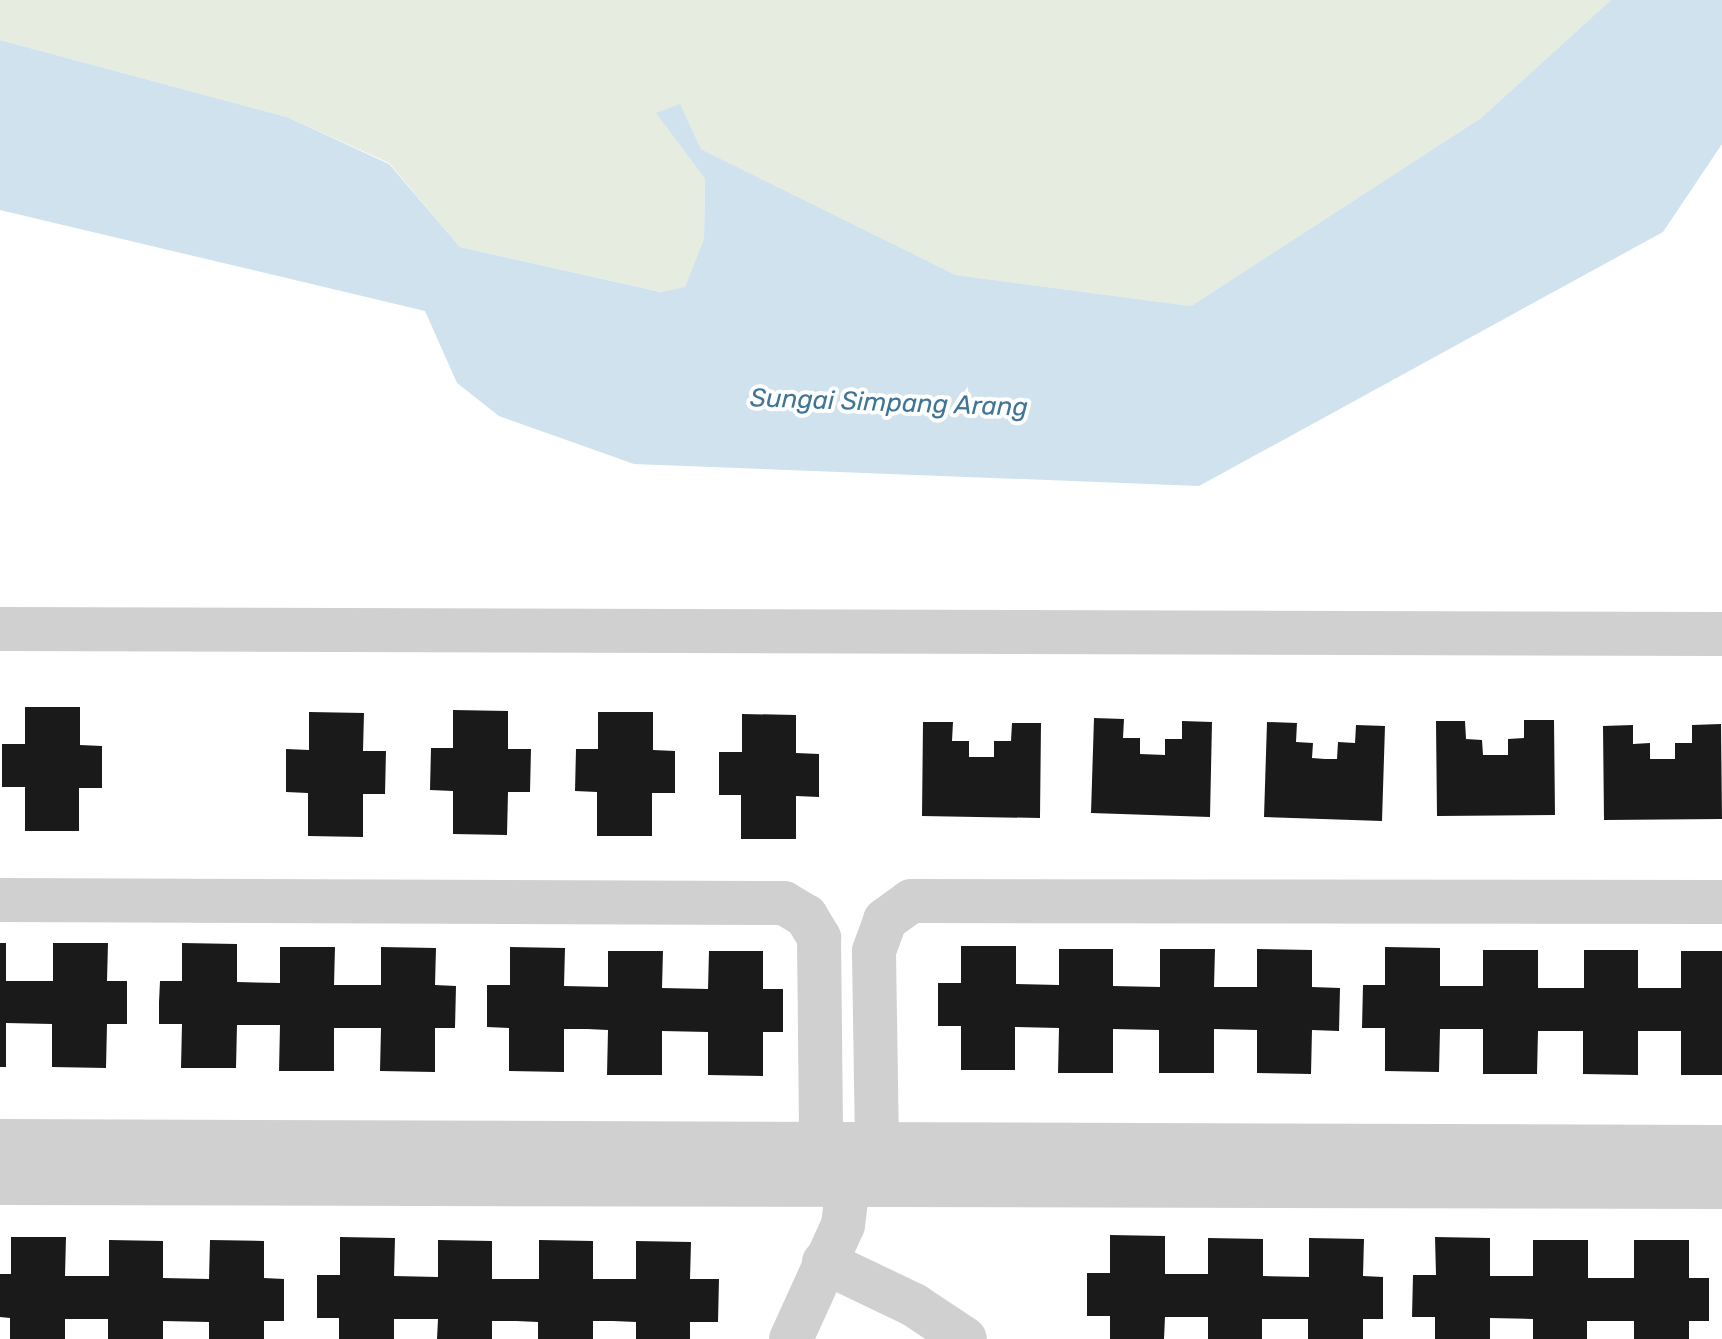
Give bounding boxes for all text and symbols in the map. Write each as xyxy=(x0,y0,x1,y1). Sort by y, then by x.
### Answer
water label: Sungai Simpang Arang xyxy=(749,383,1029,423)

